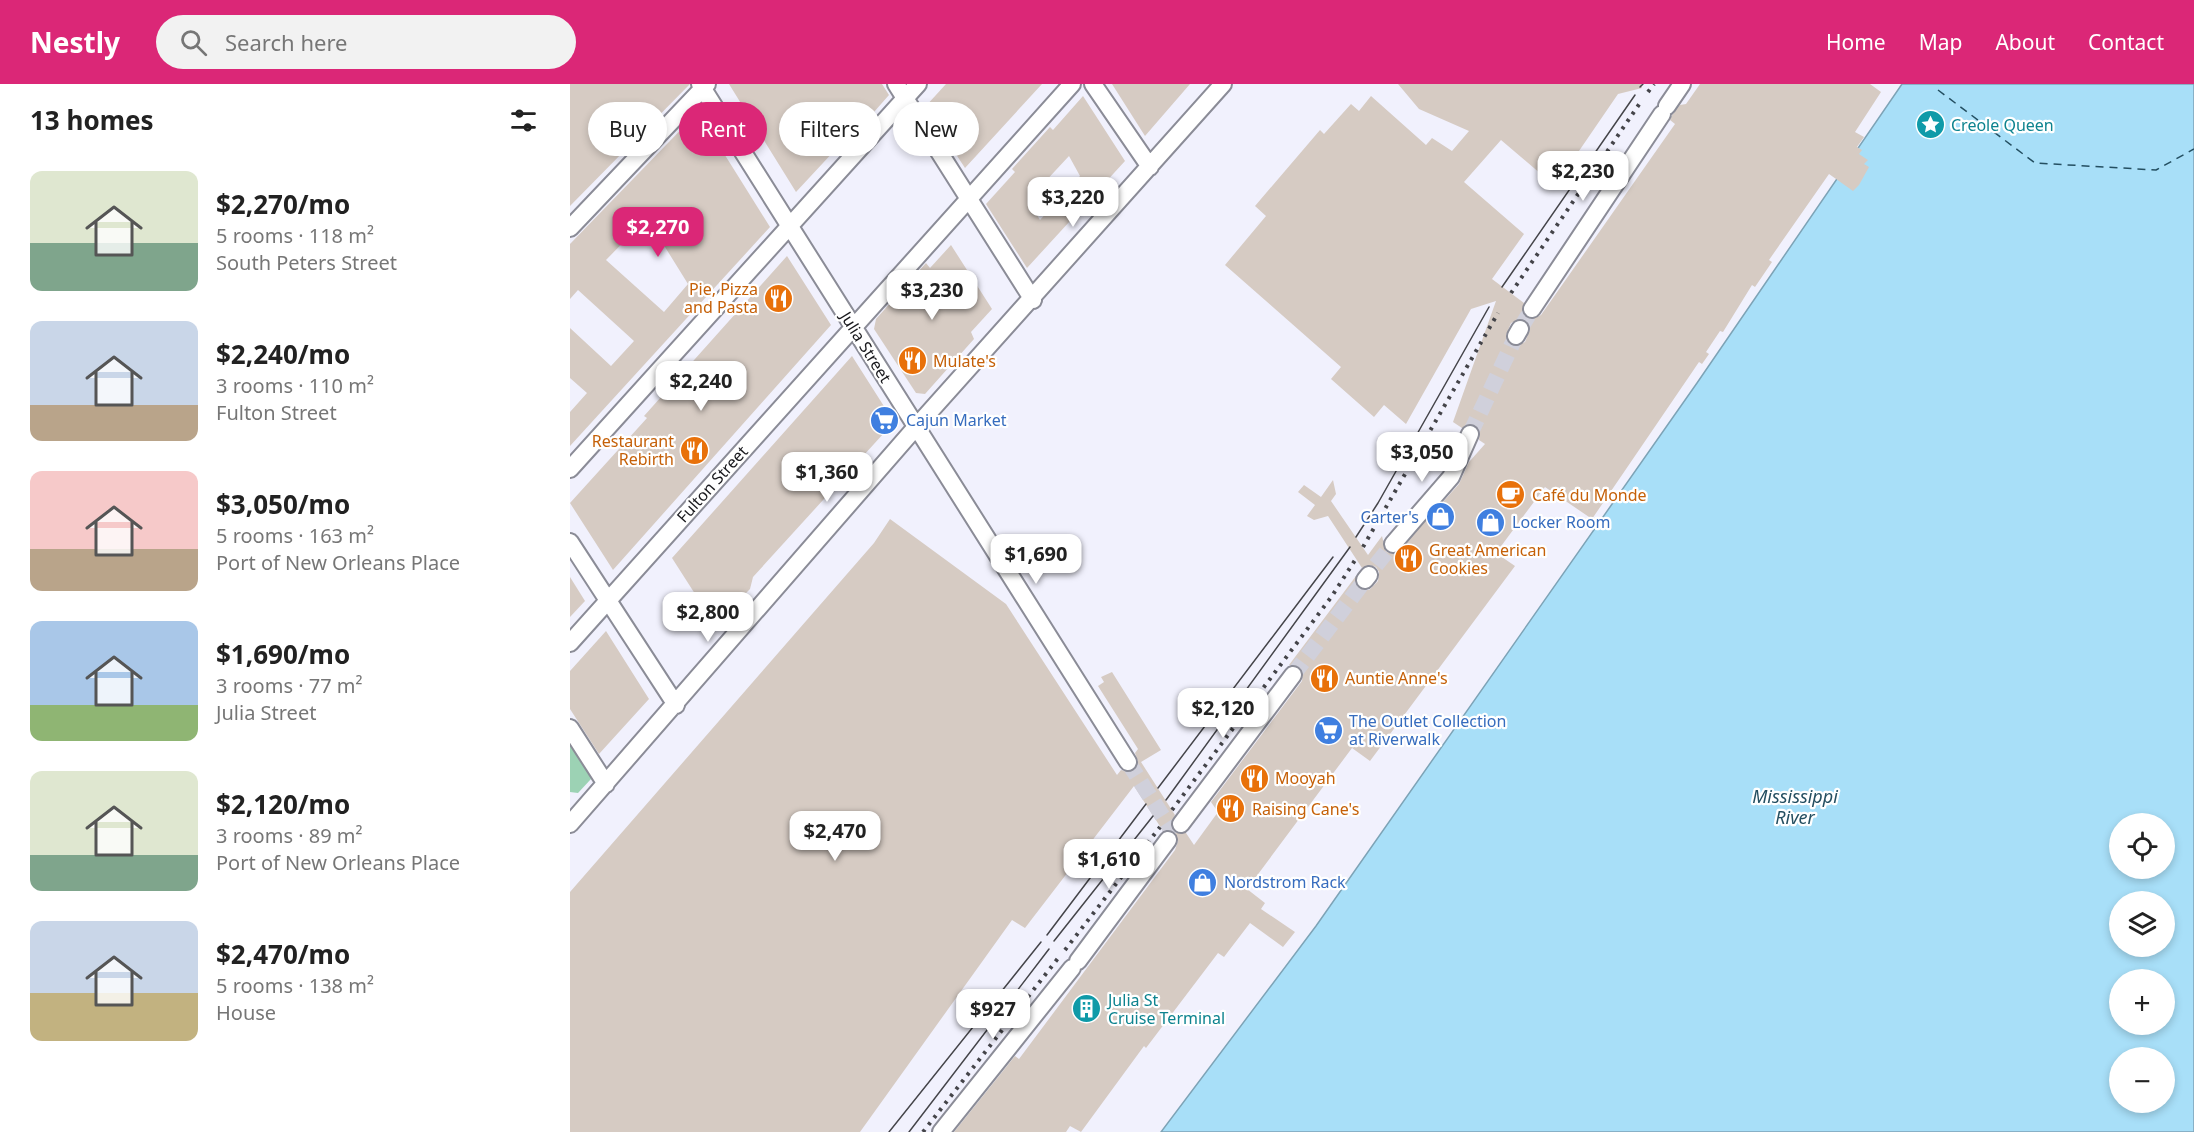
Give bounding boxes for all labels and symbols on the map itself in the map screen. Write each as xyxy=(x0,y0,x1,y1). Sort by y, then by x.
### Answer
place icon: Creole Queen xyxy=(1914,109,1946,141)
place label: Creole Queen xyxy=(1951,114,2054,136)
pin: $2,230 xyxy=(1534,151,1632,202)
pin: $3,220 xyxy=(1024,177,1122,228)
pin: $2,270 xyxy=(609,207,707,258)
pin: $3,230 xyxy=(883,270,981,321)
place label: Pie, Pizza and Pasta xyxy=(684,278,758,318)
restaurant icon: Pie, Pizza and Pasta xyxy=(763,282,795,314)
street label: Julia Street xyxy=(834,305,897,387)
restaurant icon: Mulate's xyxy=(896,345,928,377)
place label: Mulate's xyxy=(933,350,996,372)
pin: $2,240 xyxy=(652,361,750,412)
supermarket icon: Cajun Market xyxy=(869,404,901,436)
place label: Cajun Market xyxy=(906,409,1007,431)
place label: Restaurant Rebirth xyxy=(592,430,674,470)
pin: $3,050 xyxy=(1373,432,1471,483)
restaurant icon: Restaurant Rebirth xyxy=(679,434,711,466)
street label: Fulton Street xyxy=(672,441,753,527)
pin: $1,360 xyxy=(778,452,876,503)
cafe icon: Café du Monde xyxy=(1495,479,1527,511)
place label: Café du Monde xyxy=(1532,484,1647,506)
shop icon: Carter's xyxy=(1424,501,1456,533)
place label: Carter's xyxy=(1360,506,1419,528)
shop icon: Locker Room xyxy=(1475,506,1507,538)
place label: Locker Room xyxy=(1512,511,1610,533)
pin: $1,690 xyxy=(987,534,1085,585)
place label: Great American Cookies xyxy=(1429,539,1546,579)
restaurant icon: Great American Cookies xyxy=(1392,543,1424,575)
pin: $2,800 xyxy=(659,592,757,643)
restaurant icon: Auntie Anne's xyxy=(1308,662,1340,694)
place label: Auntie Anne's xyxy=(1345,667,1448,689)
pin: $2,120 xyxy=(1174,688,1272,739)
place label: The Outlet Collection at Riverwalk xyxy=(1349,710,1506,750)
supermarket icon: The Outlet Collection at Riverwalk xyxy=(1312,714,1344,746)
restaurant icon: Mooyah xyxy=(1238,762,1270,794)
place label: Mooyah xyxy=(1275,767,1336,789)
water label: Mississippi River xyxy=(1752,784,1838,829)
restaurant icon: Raising Cane's xyxy=(1215,793,1247,825)
place label: Raising Cane's xyxy=(1252,798,1359,820)
pin: $2,470 xyxy=(786,811,884,862)
pin: $1,610 xyxy=(1060,839,1158,890)
shop icon: Nordstrom Rack xyxy=(1187,866,1219,898)
place label: Nordstrom Rack xyxy=(1224,871,1346,893)
pin: $927 xyxy=(957,989,1029,1040)
place label: Julia St Cruise Terminal xyxy=(1106,989,1225,1029)
building icon: Julia St Cruise Terminal xyxy=(1071,993,1103,1025)

